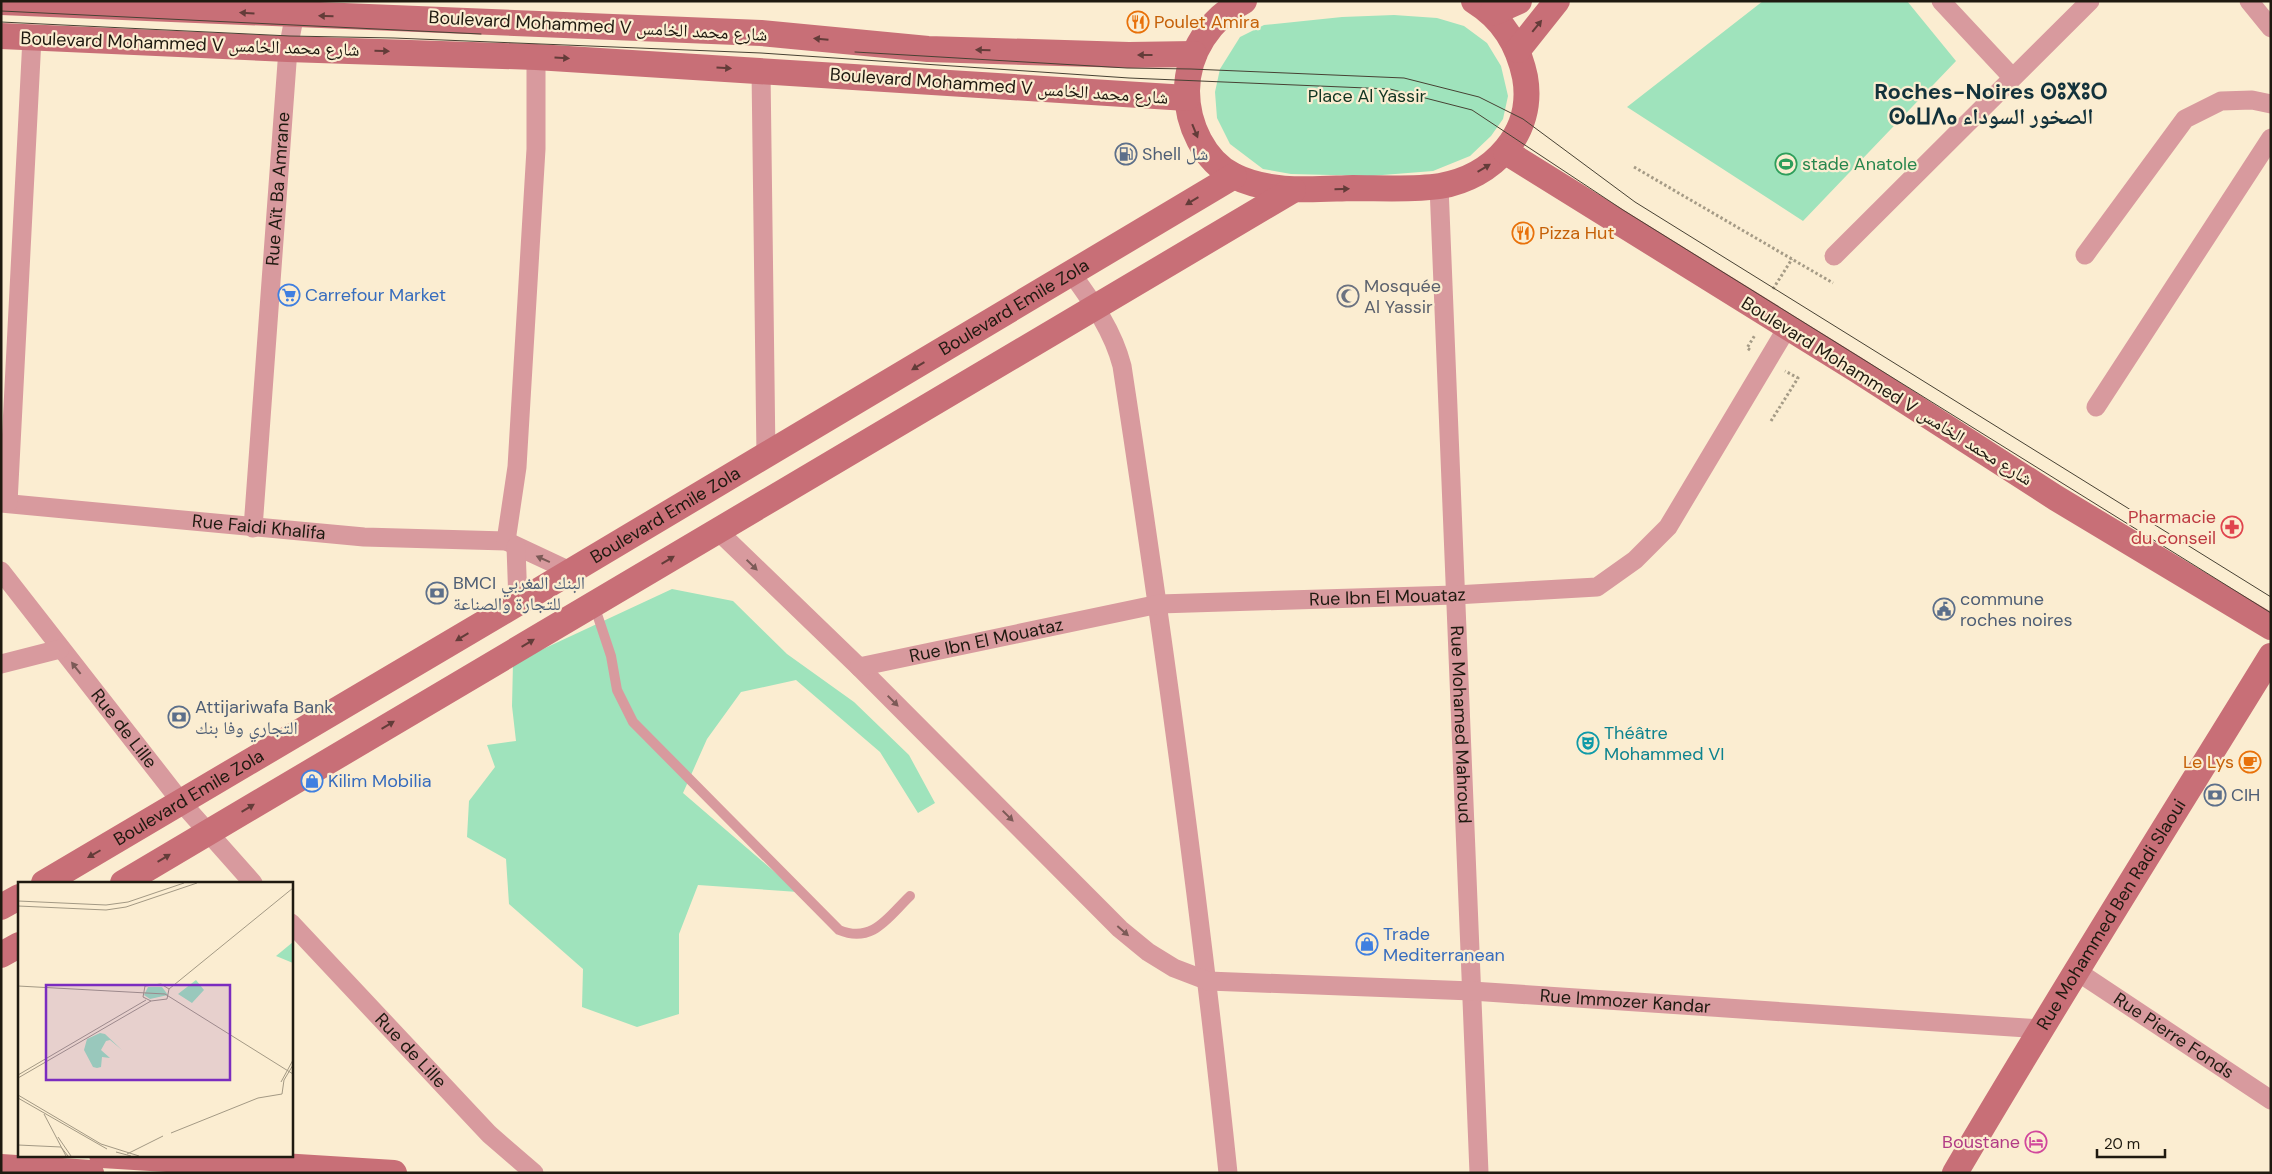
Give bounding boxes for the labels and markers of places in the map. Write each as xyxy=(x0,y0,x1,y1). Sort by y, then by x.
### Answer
restaurant icon: Poulet Amira xyxy=(1126,10,1150,34)
place label: Poulet Amira xyxy=(1154,10,1259,34)
fuel station icon: Shell شل xyxy=(1114,142,1138,166)
place label: Shell شل xyxy=(1142,142,1208,166)
sports icon: stade Anatole xyxy=(1774,152,1798,176)
place label: stade Anatole xyxy=(1802,152,1917,176)
restaurant icon: Pizza Hut xyxy=(1511,221,1535,245)
place label: Pizza Hut xyxy=(1539,221,1614,245)
place label: Mosquée Al Yassir xyxy=(1364,274,1441,319)
supermarket icon: Carrefour Market xyxy=(277,283,301,307)
place label: Carrefour Market xyxy=(305,283,446,307)
mosque icon: Mosquée Al Yassir xyxy=(1336,284,1360,308)
place label: Pharmacie du conseil xyxy=(2128,505,2216,550)
pharmacy icon: Pharmacie du conseil xyxy=(2220,515,2244,539)
place label: BMCI البنك المغربي للتجارة والصناعة xyxy=(453,571,585,616)
bank icon: BMCI البنك المغربي للتجارة والصناعة xyxy=(425,581,449,605)
place label: commune roches noires xyxy=(1960,587,2073,632)
public building icon: commune roches noires xyxy=(1932,597,1956,621)
place label: Attijariwafa Bank التجاري وفا بنك xyxy=(195,695,333,743)
bank icon: Attijariwafa Bank التجاري وفا بنك xyxy=(167,705,191,729)
place label: Théâtre Mohammed VI xyxy=(1604,721,1725,766)
theatre icon: Théâtre Mohammed VI xyxy=(1576,731,1600,755)
place label: Le Lys xyxy=(2183,750,2234,774)
cafe icon: Le Lys xyxy=(2238,750,2262,774)
shop icon: Kilim Mobilia xyxy=(300,769,324,793)
place label: Kilim Mobilia xyxy=(328,769,432,793)
bank icon: CIH xyxy=(2203,783,2227,807)
place label: CIH xyxy=(2231,783,2260,807)
place label: Trade Mediterranean xyxy=(1383,922,1505,967)
shop icon: Trade Mediterranean xyxy=(1355,932,1379,956)
place label: Boustane xyxy=(1942,1130,2020,1154)
hotel icon: Boustane xyxy=(2024,1130,2048,1154)

